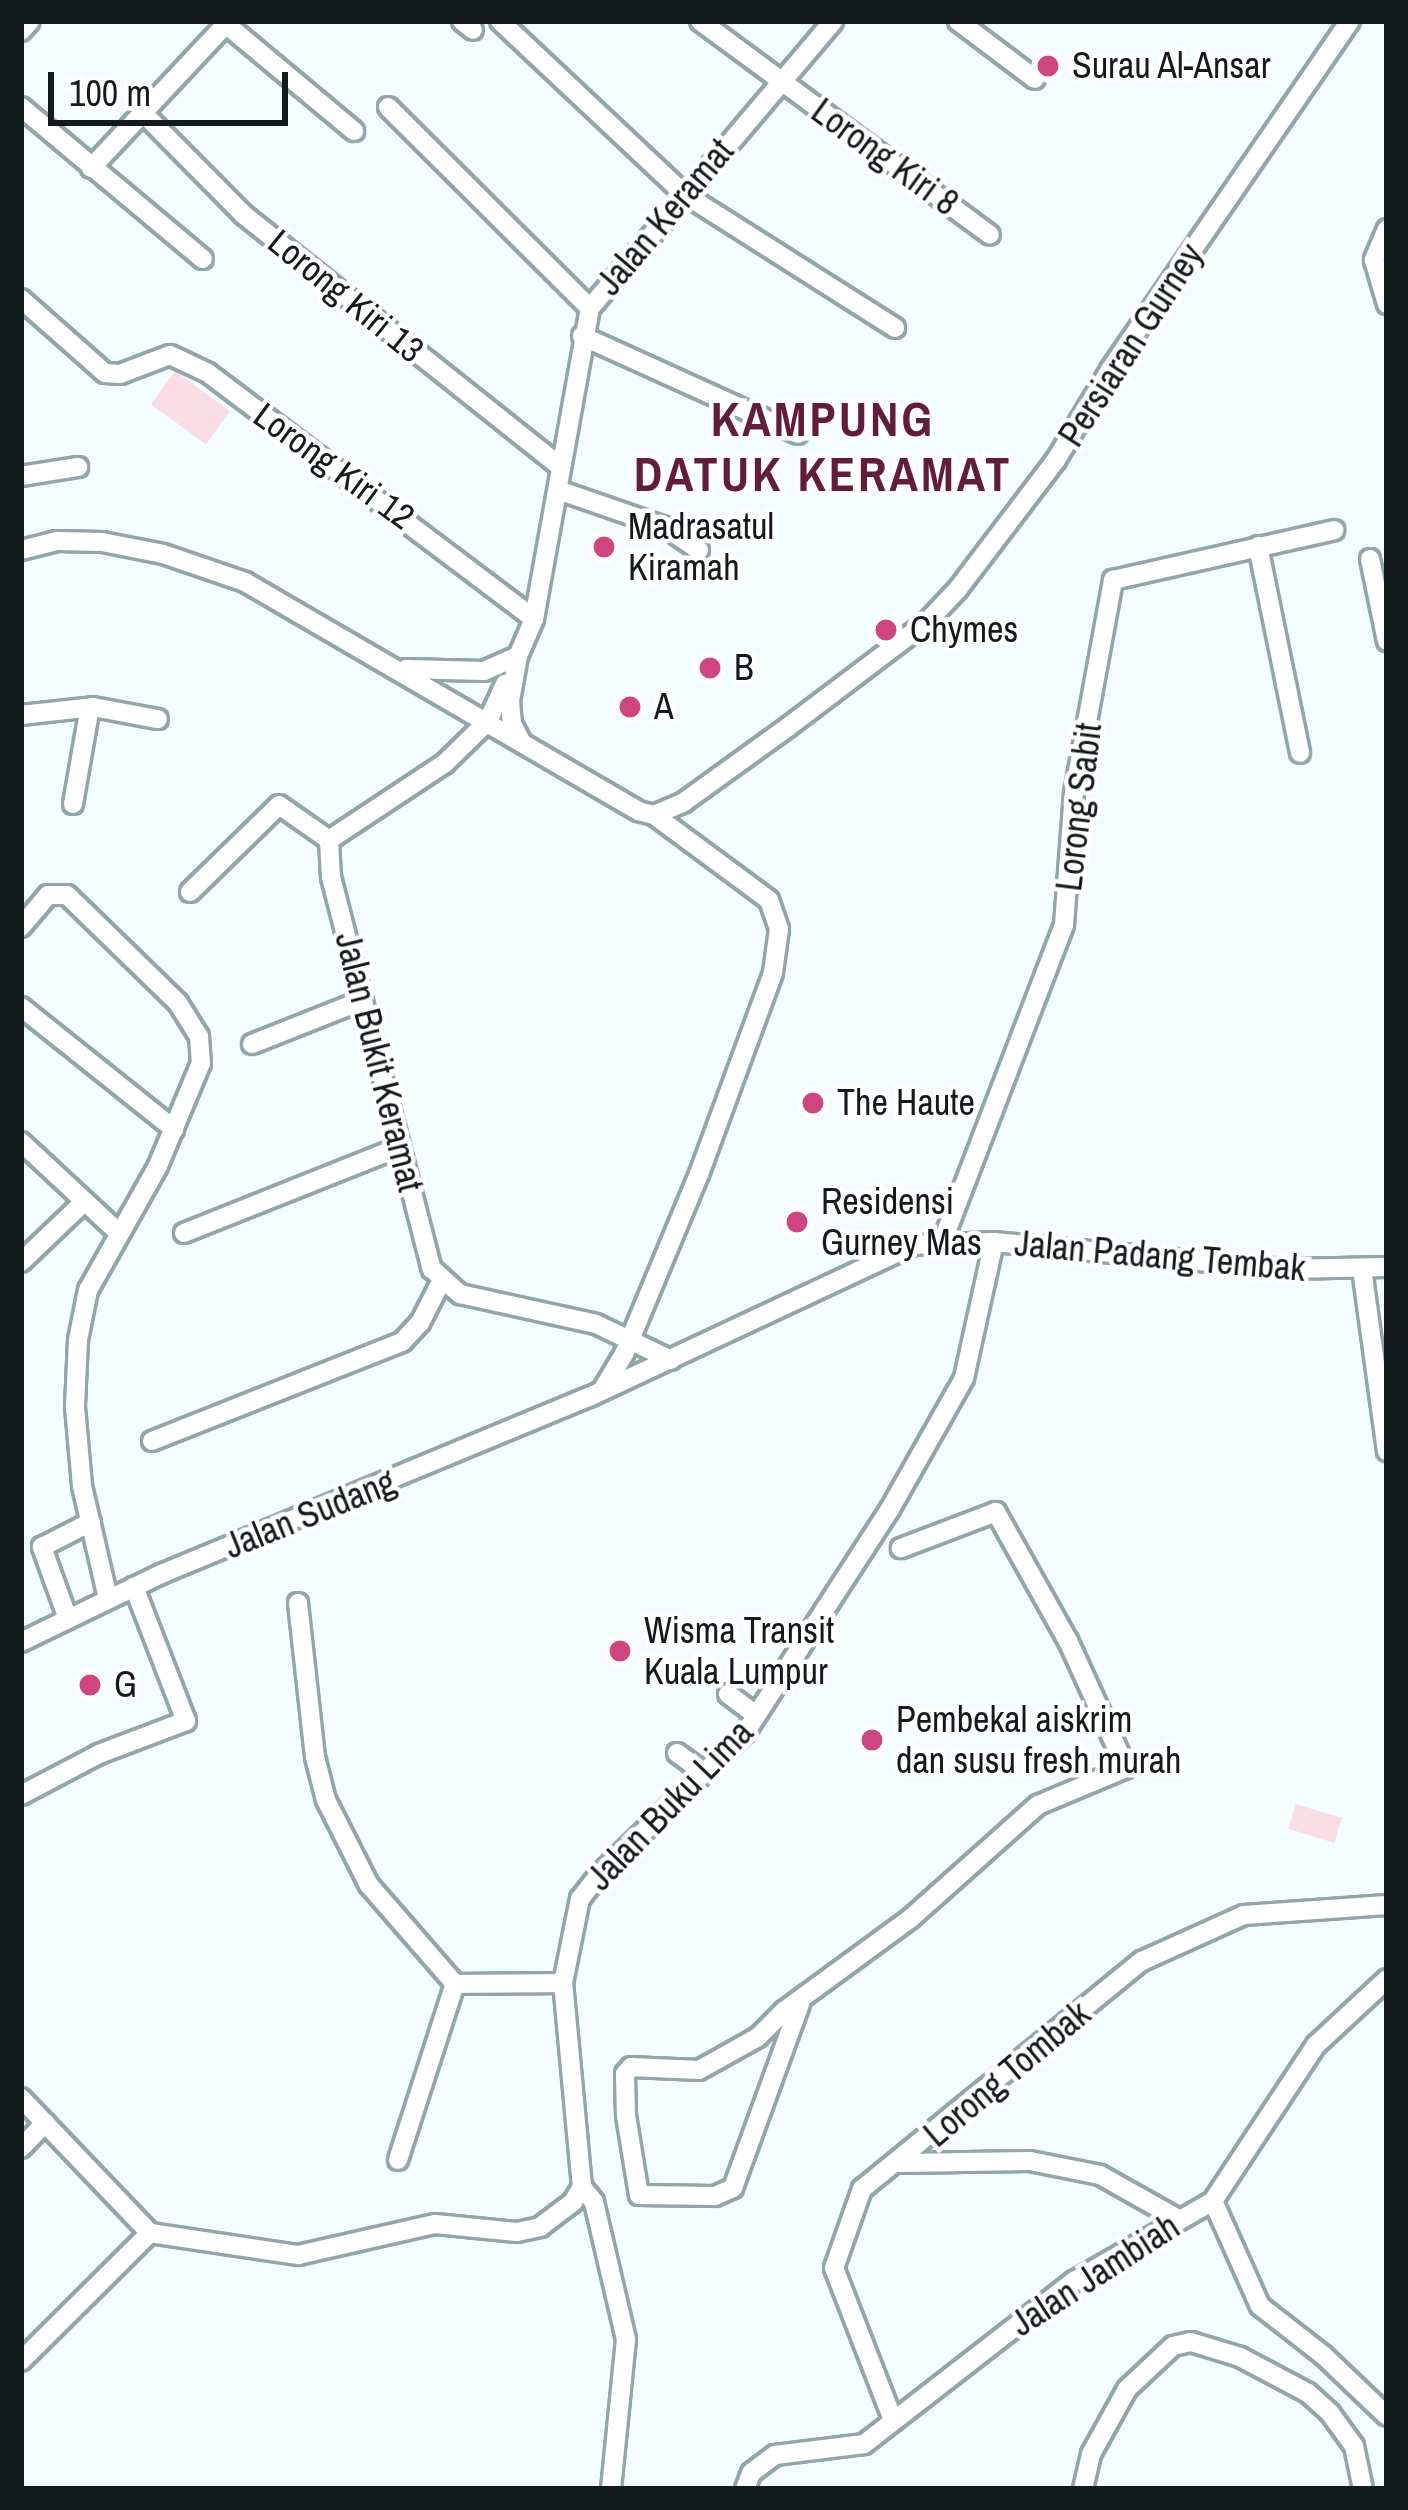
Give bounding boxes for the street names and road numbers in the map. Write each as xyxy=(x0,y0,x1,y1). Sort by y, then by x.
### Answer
street label: Lorong Kiri 8 xyxy=(803,89,967,225)
street label: Jalan Keramat xyxy=(587,130,743,304)
street label: Lorong Kiri 13 xyxy=(260,220,432,372)
street label: Persiaran Gurney xyxy=(1049,236,1213,454)
street label: Lorong Kiri 12 xyxy=(246,394,422,538)
street label: Lorong Sabit xyxy=(1047,720,1111,894)
street label: Jalan Bukit Keramat xyxy=(326,928,432,1196)
street label: Jalan Padang Tembak xyxy=(1013,1222,1307,1290)
street label: Jalan Sudang xyxy=(218,1460,402,1568)
street label: Jalan Buku Lima xyxy=(578,1711,762,1899)
street label: Lorong Tombak xyxy=(915,1992,1099,2156)
street label: Jalan Jambiah xyxy=(1003,2205,1187,2345)

